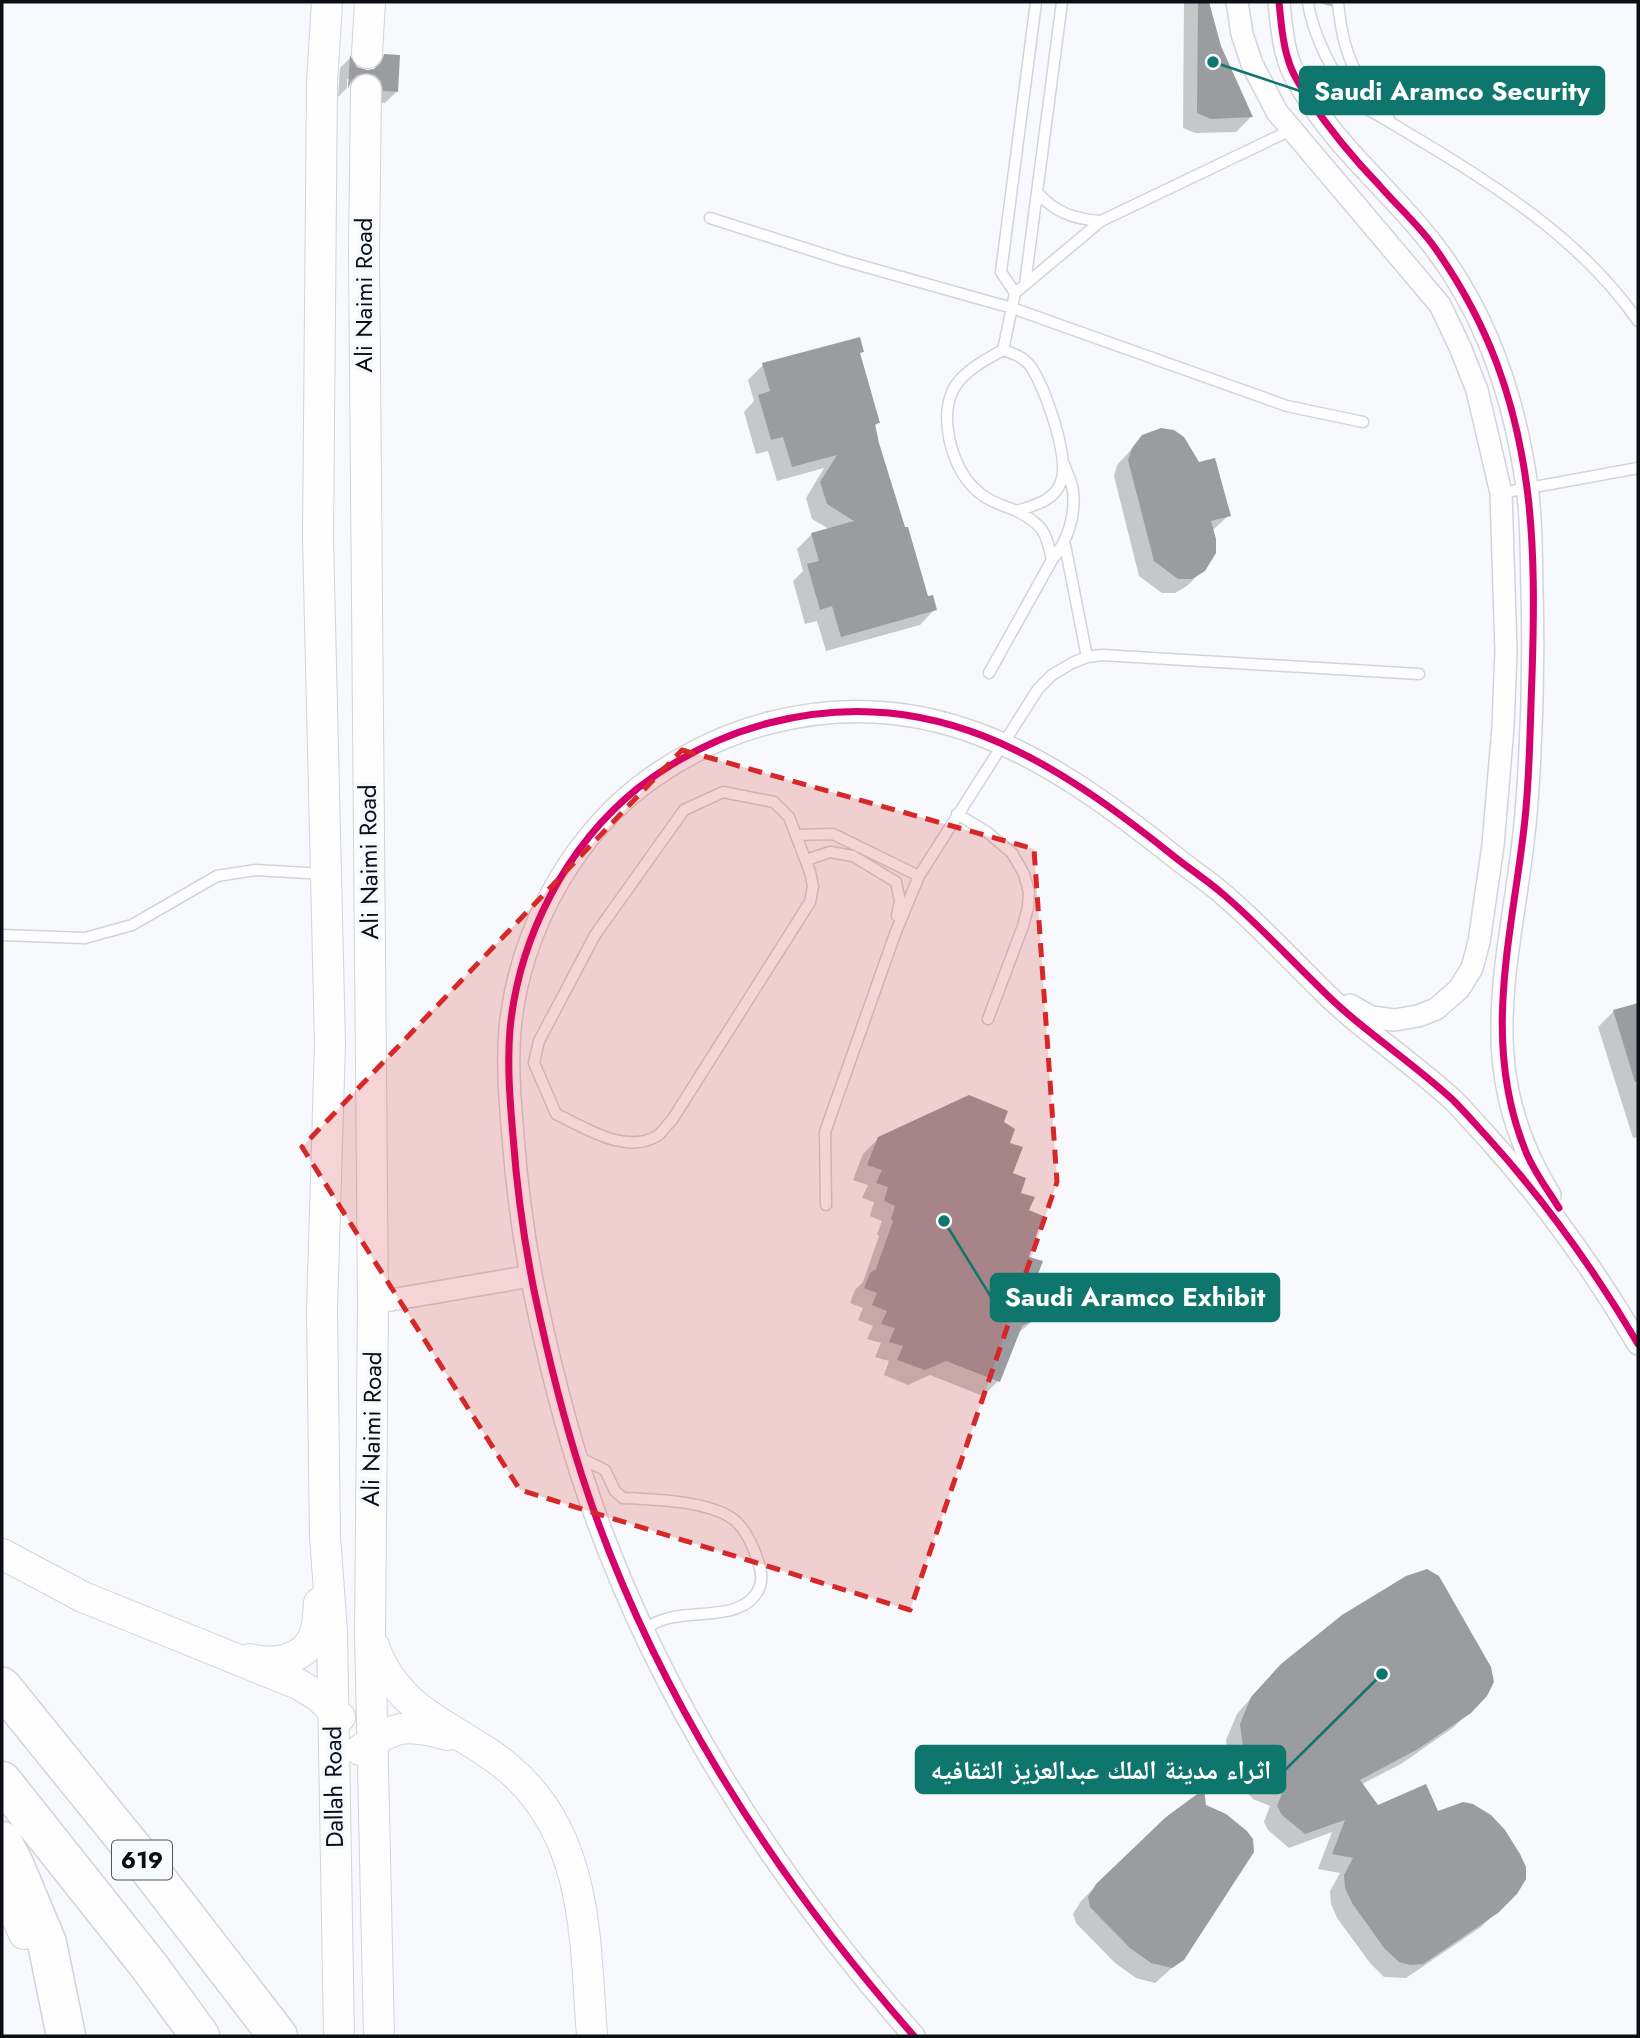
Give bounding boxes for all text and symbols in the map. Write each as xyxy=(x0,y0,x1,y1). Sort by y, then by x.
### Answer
callout: Saudi Aramco Security xyxy=(1300,67,1604,114)
text: Saudi Aramco Security xyxy=(1314,72,1590,110)
street label: Ali Naimi Road xyxy=(346,217,381,373)
street label: Ali Naimi Road xyxy=(350,784,387,940)
callout: Saudi Aramco Exhibit xyxy=(991,1274,1279,1321)
text: Saudi Aramco Exhibit xyxy=(1005,1278,1266,1316)
street label: Ali Naimi Road xyxy=(353,1351,390,1507)
street label: Dallah Road xyxy=(315,1726,352,1848)
callout: اثراء مدينة الملك عبدالعزيز الثقافيه xyxy=(916,1746,1285,1793)
text: اثراء مدينة الملك عبدالعزيز الثقافيه xyxy=(931,1751,1271,1789)
road number: 619 xyxy=(112,1840,172,1880)

